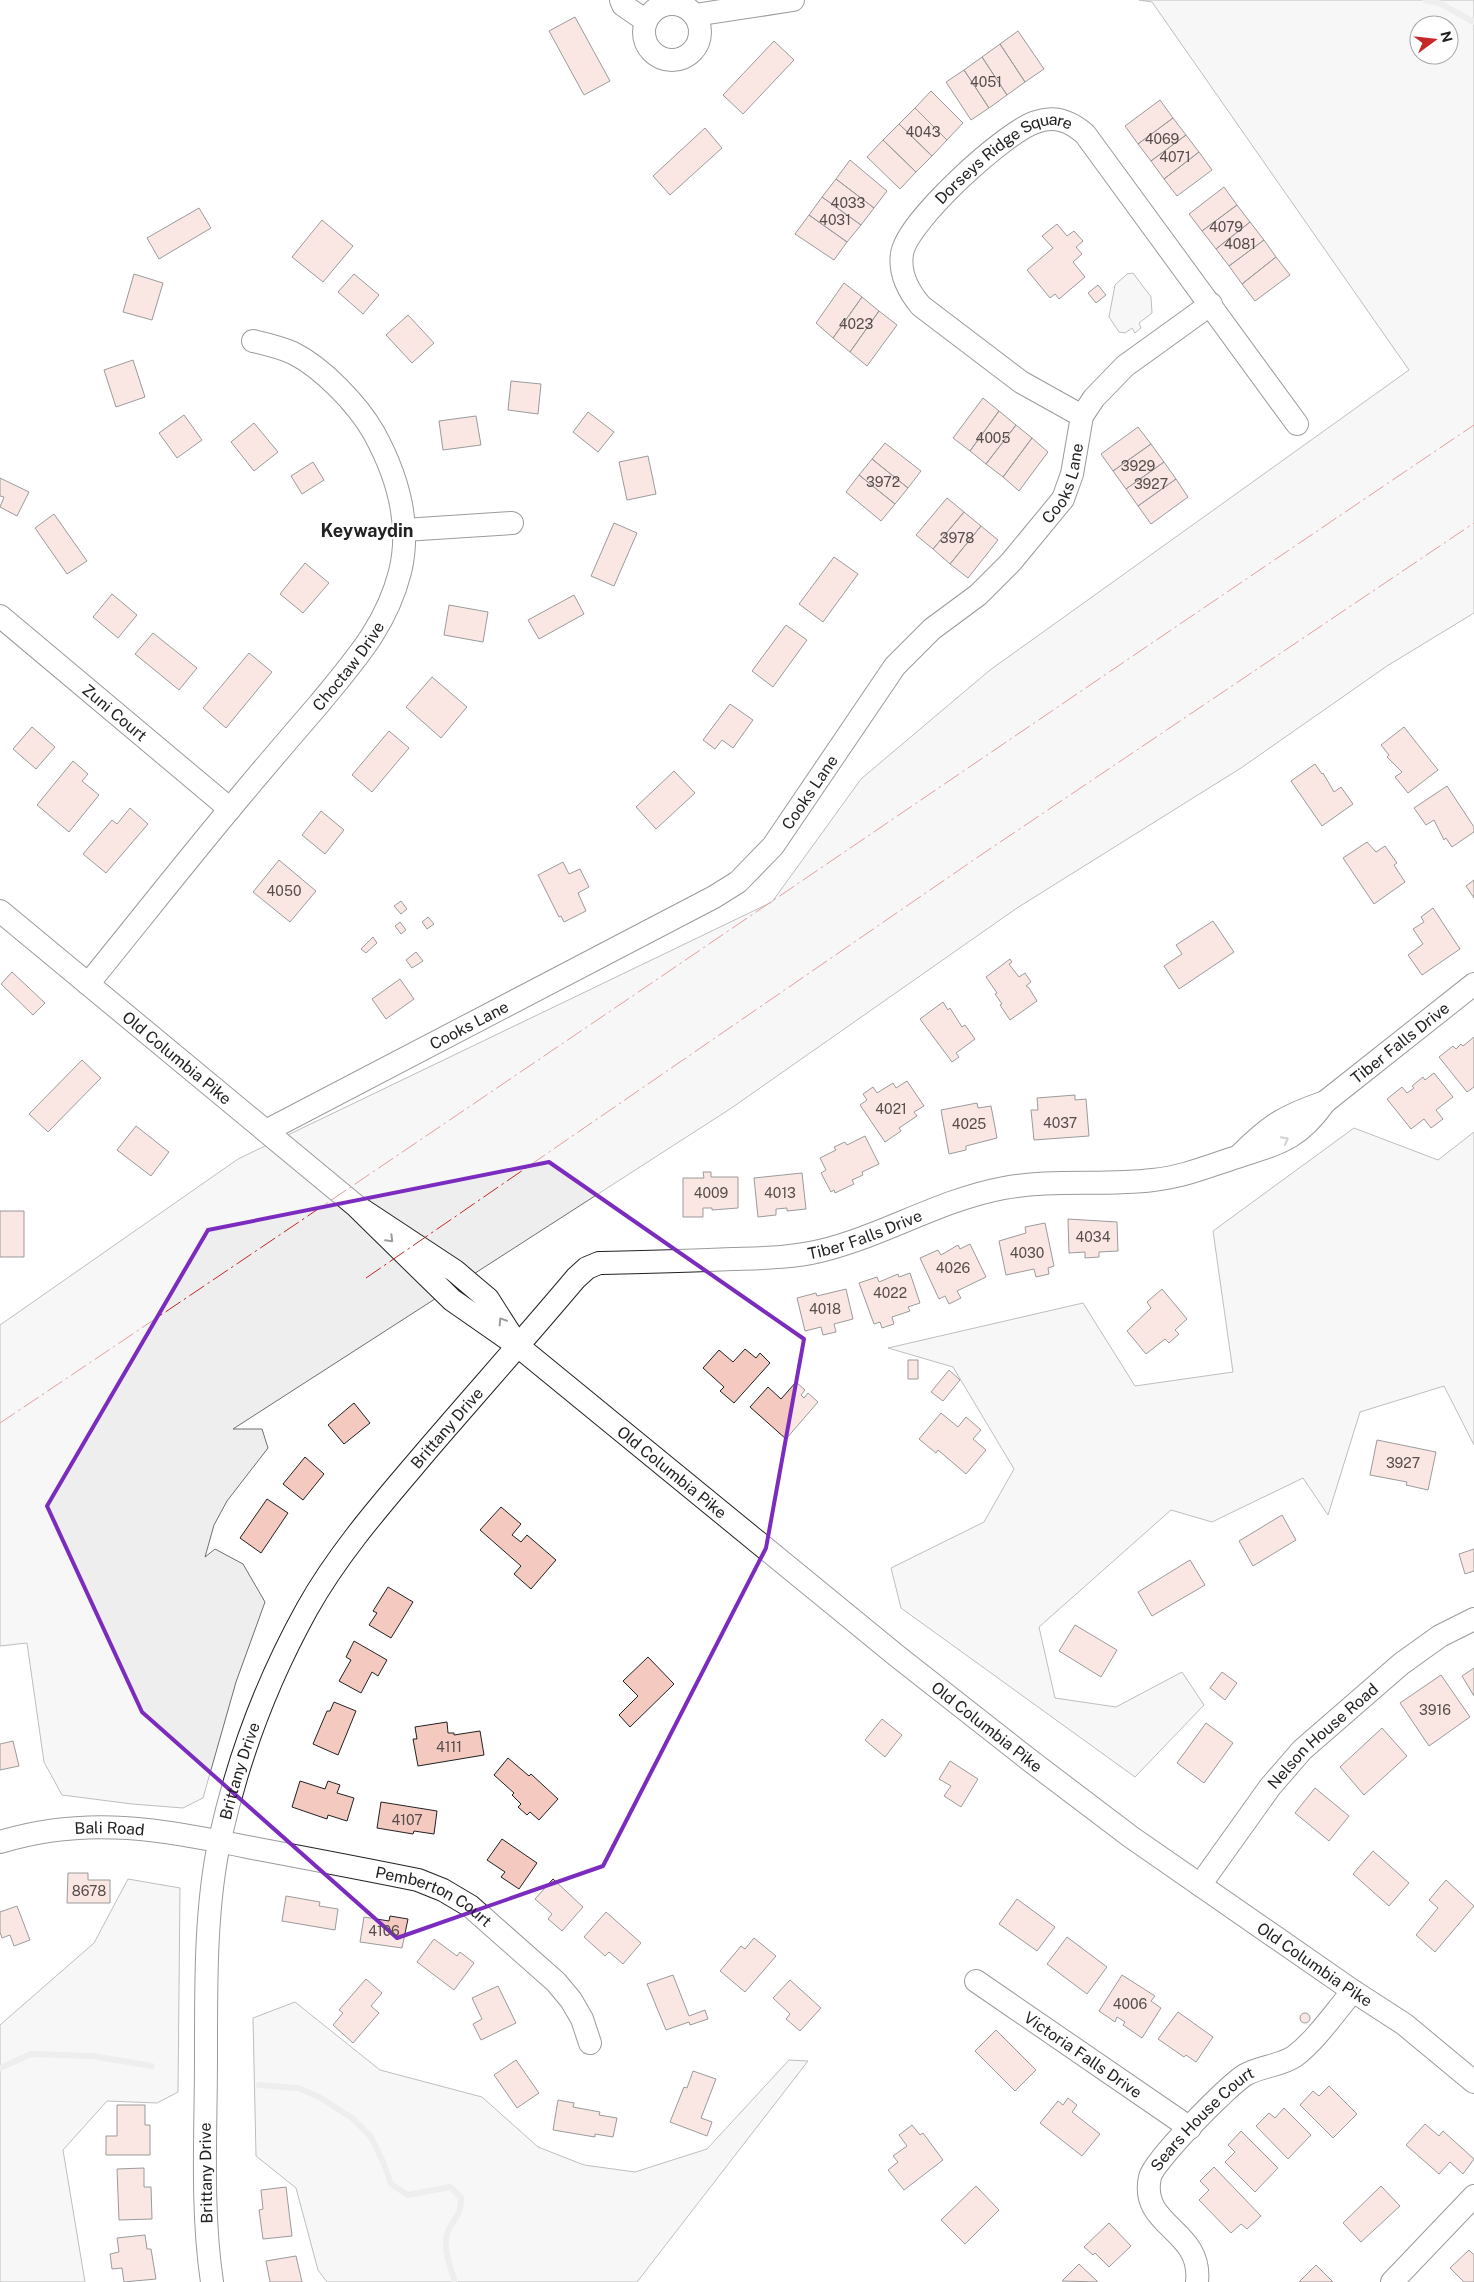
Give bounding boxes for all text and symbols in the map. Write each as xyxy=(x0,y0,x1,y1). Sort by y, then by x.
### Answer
north arrow xyxy=(1409,15,1459,65)
text: N xyxy=(1437,29,1456,44)
house number: 4051 xyxy=(970,74,1002,90)
street label: Dorseys Ridge Square xyxy=(931,109,1076,208)
house number: 4043 xyxy=(906,124,941,140)
house number: 4069 xyxy=(1145,131,1180,147)
house number: 4071 xyxy=(1159,149,1191,165)
house number: 4033 xyxy=(831,195,866,211)
house number: 4031 xyxy=(819,212,851,228)
house number: 4079 xyxy=(1209,219,1243,235)
house number: 4081 xyxy=(1224,236,1256,252)
house number: 4023 xyxy=(839,316,873,332)
house number: 4005 xyxy=(976,430,1010,446)
street label: Cooks Lane xyxy=(1038,442,1087,527)
house number: 3929 xyxy=(1121,458,1156,474)
house number: 3972 xyxy=(866,474,900,490)
house number: 3927 xyxy=(1134,476,1168,492)
district label: Keywaydin xyxy=(320,520,414,541)
house number: 3978 xyxy=(940,530,974,546)
street label: Choctaw Drive xyxy=(308,618,388,714)
street label: Zuni Court xyxy=(79,680,151,745)
street label: Cooks Lane xyxy=(778,751,841,833)
house number: 4050 xyxy=(267,883,301,899)
street label: Cooks Lane xyxy=(426,997,511,1053)
street label: Tiber Falls Drive xyxy=(1347,998,1453,1087)
street label: Old Columbia Pike xyxy=(119,1007,235,1108)
house number: 4021 xyxy=(875,1101,907,1117)
house number: 4037 xyxy=(1043,1115,1077,1131)
house number: 4025 xyxy=(952,1116,986,1132)
one-way arrow xyxy=(1280,1136,1289,1146)
house number: 4009 xyxy=(694,1185,729,1201)
house number: 4013 xyxy=(764,1185,796,1201)
street label: Tiber Falls Drive xyxy=(806,1206,925,1263)
house number: 4034 xyxy=(1076,1229,1111,1245)
one-way arrow xyxy=(384,1233,393,1242)
house number: 4030 xyxy=(1010,1245,1044,1261)
house number: 4026 xyxy=(936,1260,970,1276)
house number: 4022 xyxy=(873,1285,907,1301)
house number: 4018 xyxy=(809,1301,841,1317)
one-way arrow xyxy=(499,1317,508,1327)
street label: Brittany Drive xyxy=(406,1383,487,1472)
street label: Old Columbia Pike xyxy=(614,1422,731,1522)
house number: 3927 xyxy=(1386,1455,1420,1471)
street label: Old Columbia Pike xyxy=(928,1677,1046,1776)
street label: Nelson House Road xyxy=(1263,1679,1382,1793)
house number: 3916 xyxy=(1419,1702,1451,1718)
street label: Brittany Drive xyxy=(215,1719,263,1822)
house number: 4111 xyxy=(436,1739,462,1755)
house number: 4107 xyxy=(391,1812,423,1828)
street label: Bali Road xyxy=(74,1818,145,1839)
street label: Pemberton Court xyxy=(374,1862,496,1931)
house number: 8678 xyxy=(72,1883,106,1899)
street label: Old Columbia Pike xyxy=(1254,1918,1376,2010)
house number: 4106 xyxy=(368,1923,400,1939)
house number: 4006 xyxy=(1113,1996,1148,2012)
street label: Victoria Falls Drive xyxy=(1021,2007,1146,2102)
street label: Sears House Court xyxy=(1146,2062,1257,2175)
street label: Brittany Drive xyxy=(196,2122,216,2224)

